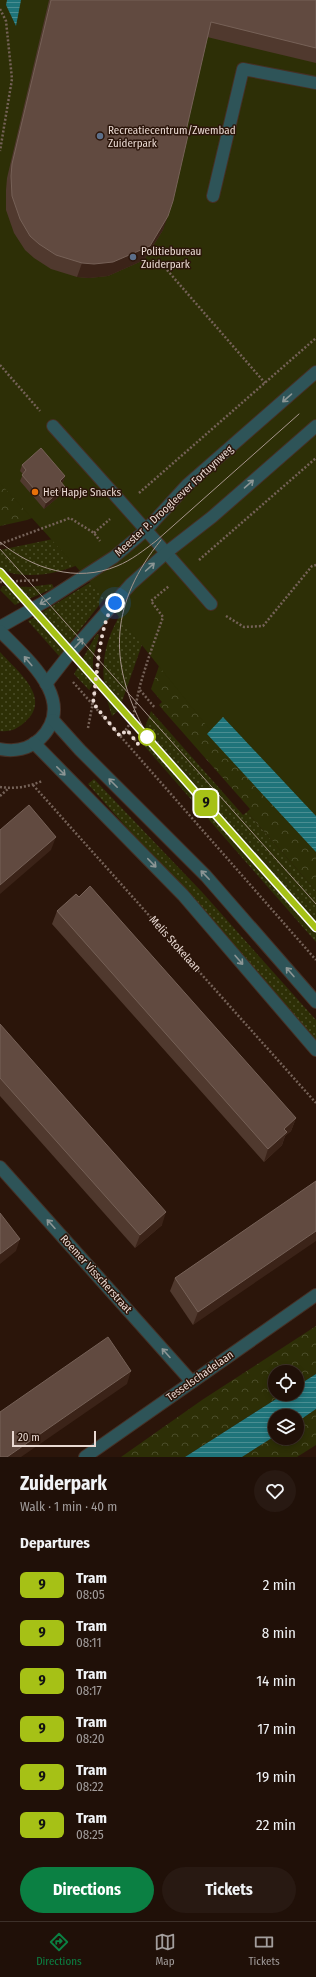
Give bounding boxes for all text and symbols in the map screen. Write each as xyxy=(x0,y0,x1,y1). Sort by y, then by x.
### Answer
place label: Recreatiecentrum/Zwembad Zuiderpark xyxy=(108,124,236,150)
marker: Recreatiecentrum/Zwembad Zuiderpark xyxy=(95,131,105,141)
place label: Politiebureau Zuiderpark xyxy=(141,245,201,271)
marker: Politiebureau Zuiderpark xyxy=(128,252,138,262)
one-way arrow xyxy=(281,393,292,402)
street label: Meester P. Droogleever Fortuynweg xyxy=(112,442,236,559)
one-way arrow xyxy=(244,480,255,489)
place label: Het Hapje Snacks xyxy=(43,486,121,499)
marker: Het Hapje Snacks xyxy=(30,487,40,497)
one-way arrow xyxy=(144,563,155,572)
your location xyxy=(105,593,125,613)
one-way arrow xyxy=(40,597,51,605)
one-way arrow xyxy=(75,638,84,648)
one-way arrow xyxy=(23,656,32,667)
unlabelled marker xyxy=(138,728,156,746)
one-way arrow xyxy=(56,766,66,776)
one-way arrow xyxy=(108,778,118,788)
line badge: 9 xyxy=(193,790,219,816)
text: 9 xyxy=(202,794,210,811)
one-way arrow xyxy=(147,858,157,868)
one-way arrow xyxy=(201,870,210,880)
street label: Melis Stokelaan xyxy=(147,913,203,975)
one-way arrow xyxy=(234,955,243,965)
one-way arrow xyxy=(286,967,295,978)
one-way arrow xyxy=(47,1219,56,1230)
street label: Roemer Visscherstraat xyxy=(57,1232,135,1316)
one-way arrow xyxy=(161,1347,170,1358)
street label: Tesselschadelaan xyxy=(164,1348,236,1404)
map controls xyxy=(268,1365,304,1445)
button: locate xyxy=(268,1365,304,1401)
button: layers xyxy=(268,1409,304,1445)
scale bar xyxy=(12,1429,96,1448)
text: 20 m xyxy=(18,1431,40,1444)
button: heart xyxy=(254,1470,296,1512)
text: Zuiderpark xyxy=(20,1472,107,1495)
text: Walk · 1 min · 40 m xyxy=(20,1499,117,1514)
text: Departures xyxy=(20,1534,90,1552)
text: Tram xyxy=(76,1569,107,1587)
text: 9 xyxy=(38,1576,46,1593)
text: 2 min xyxy=(263,1576,296,1594)
text: 08:05 xyxy=(76,1587,105,1602)
text: Tram xyxy=(76,1617,107,1635)
text: 9 xyxy=(38,1624,46,1641)
text: 8 min xyxy=(262,1624,296,1642)
text: 08:11 xyxy=(76,1635,101,1650)
text: Tram xyxy=(76,1665,107,1683)
text: 9 xyxy=(38,1672,46,1689)
text: 14 min xyxy=(256,1672,296,1690)
text: 08:17 xyxy=(76,1683,102,1698)
text: Tram xyxy=(76,1713,107,1731)
text: 9 xyxy=(38,1720,46,1737)
text: 17 min xyxy=(257,1720,296,1738)
text: 08:20 xyxy=(76,1731,105,1746)
text: Tram xyxy=(76,1761,107,1779)
text: 9 xyxy=(38,1768,46,1785)
text: 19 min xyxy=(256,1768,296,1786)
text: 08:22 xyxy=(76,1779,104,1794)
text: Tram xyxy=(76,1809,107,1827)
text: 9 xyxy=(38,1816,46,1833)
text: 22 min xyxy=(256,1816,296,1834)
text: 08:25 xyxy=(76,1827,104,1842)
button: Directions xyxy=(20,1867,154,1913)
button: Tickets xyxy=(162,1867,296,1913)
tab: Directions xyxy=(36,1931,82,1968)
tab: Map xyxy=(154,1931,176,1968)
tab: Tickets xyxy=(248,1931,280,1968)

